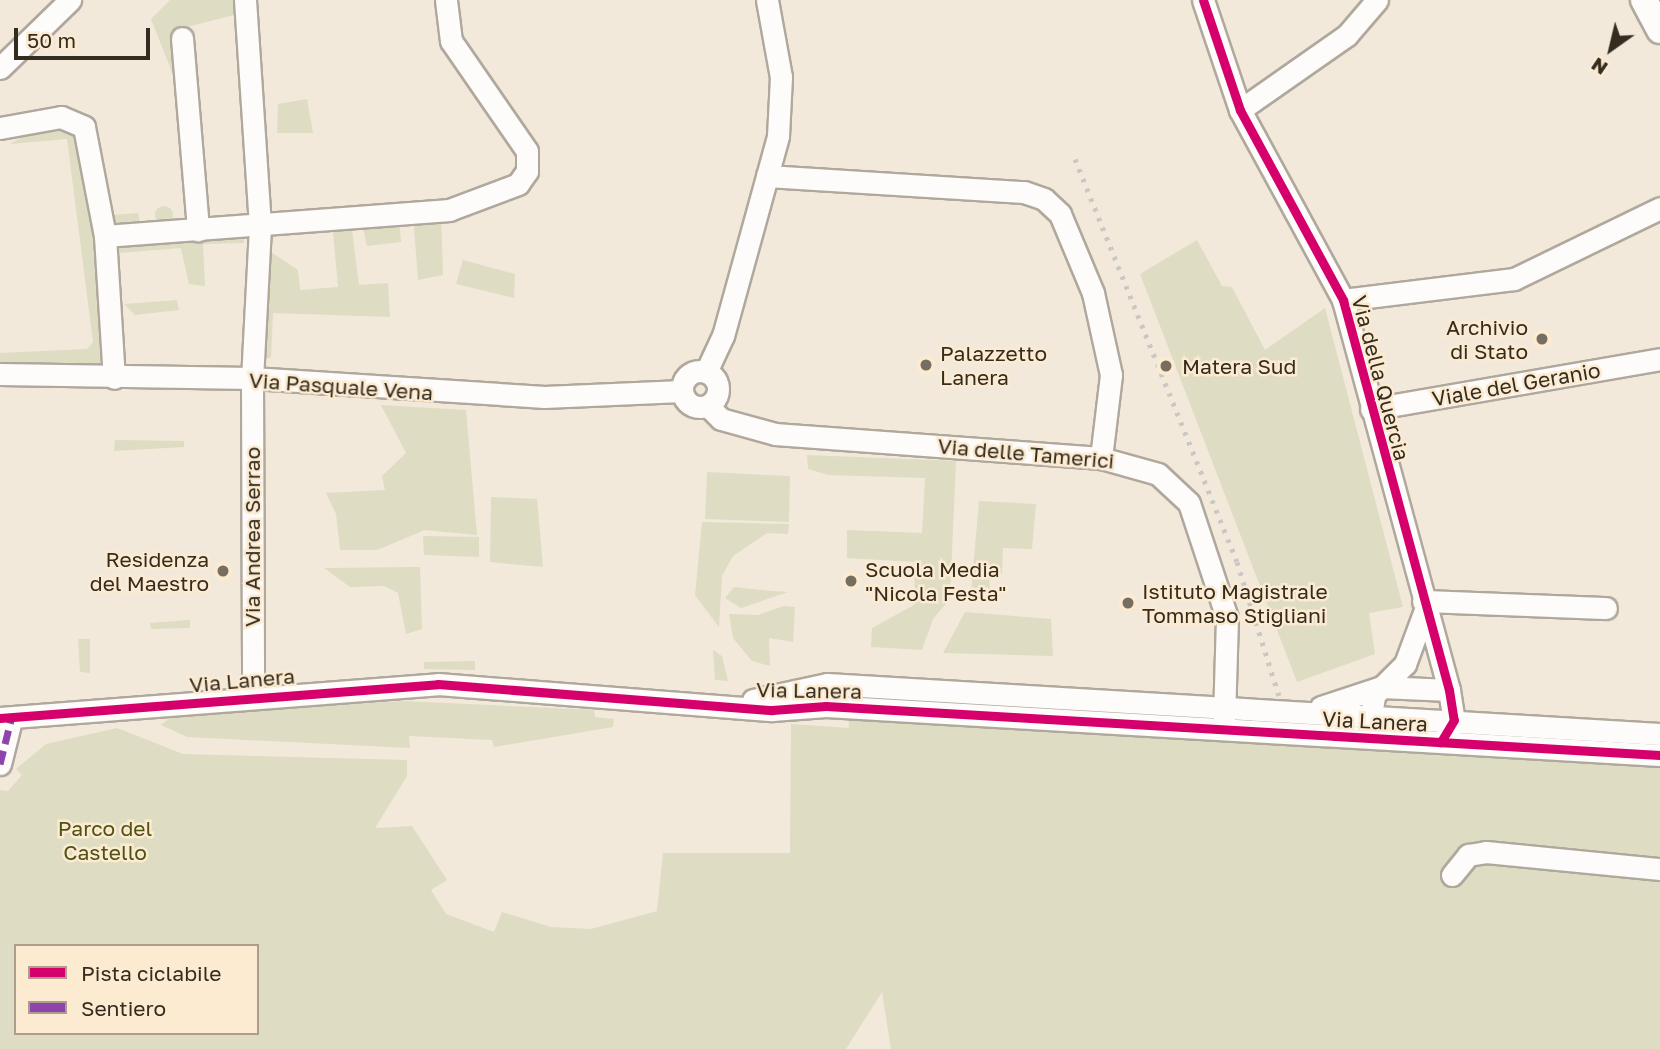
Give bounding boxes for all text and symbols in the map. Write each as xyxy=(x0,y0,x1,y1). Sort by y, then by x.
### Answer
scale bar xyxy=(18,14,154,58)
north arrow xyxy=(1576,14,1646,84)
text: 50 m xyxy=(27,27,76,53)
text: N xyxy=(1587,53,1611,80)
street label: Via della Quercia xyxy=(1347,293,1415,463)
place label: Archivio di Stato xyxy=(1446,314,1528,364)
marker: Archivio di Stato xyxy=(1534,331,1550,347)
place label: Palazzetto Lanera xyxy=(940,340,1047,390)
place label: Matera Sud xyxy=(1182,353,1296,379)
marker: Matera Sud xyxy=(1156,356,1176,376)
marker: Palazzetto Lanera xyxy=(918,357,934,373)
street label: Viale del Geranio xyxy=(1430,357,1602,411)
street label: Via Pasquale Vena xyxy=(248,367,434,405)
street label: Via delle Tamerici xyxy=(937,433,1115,473)
street label: Via Andrea Serrao xyxy=(239,447,265,627)
place label: Residenza del Maestro xyxy=(90,546,209,596)
place label: Scuola Media "Nicola Festa" xyxy=(865,556,1006,606)
marker: Residenza del Maestro xyxy=(215,563,231,579)
marker: Scuola Media "Nicola Festa" xyxy=(843,573,859,589)
place label: Istituto Magistrale Tommaso Stigliani xyxy=(1142,578,1328,628)
marker: Istituto Magistrale Tommaso Stigliani xyxy=(1120,595,1136,611)
street label: Via Lanera xyxy=(188,663,296,697)
street label: Via Lanera xyxy=(756,676,862,704)
street label: Via Lanera xyxy=(1322,706,1428,736)
park label: Parco del Castello xyxy=(58,815,152,865)
legend xyxy=(14,944,259,1035)
text: Pista ciclabile xyxy=(81,960,221,986)
text: Sentiero xyxy=(81,995,166,1021)

